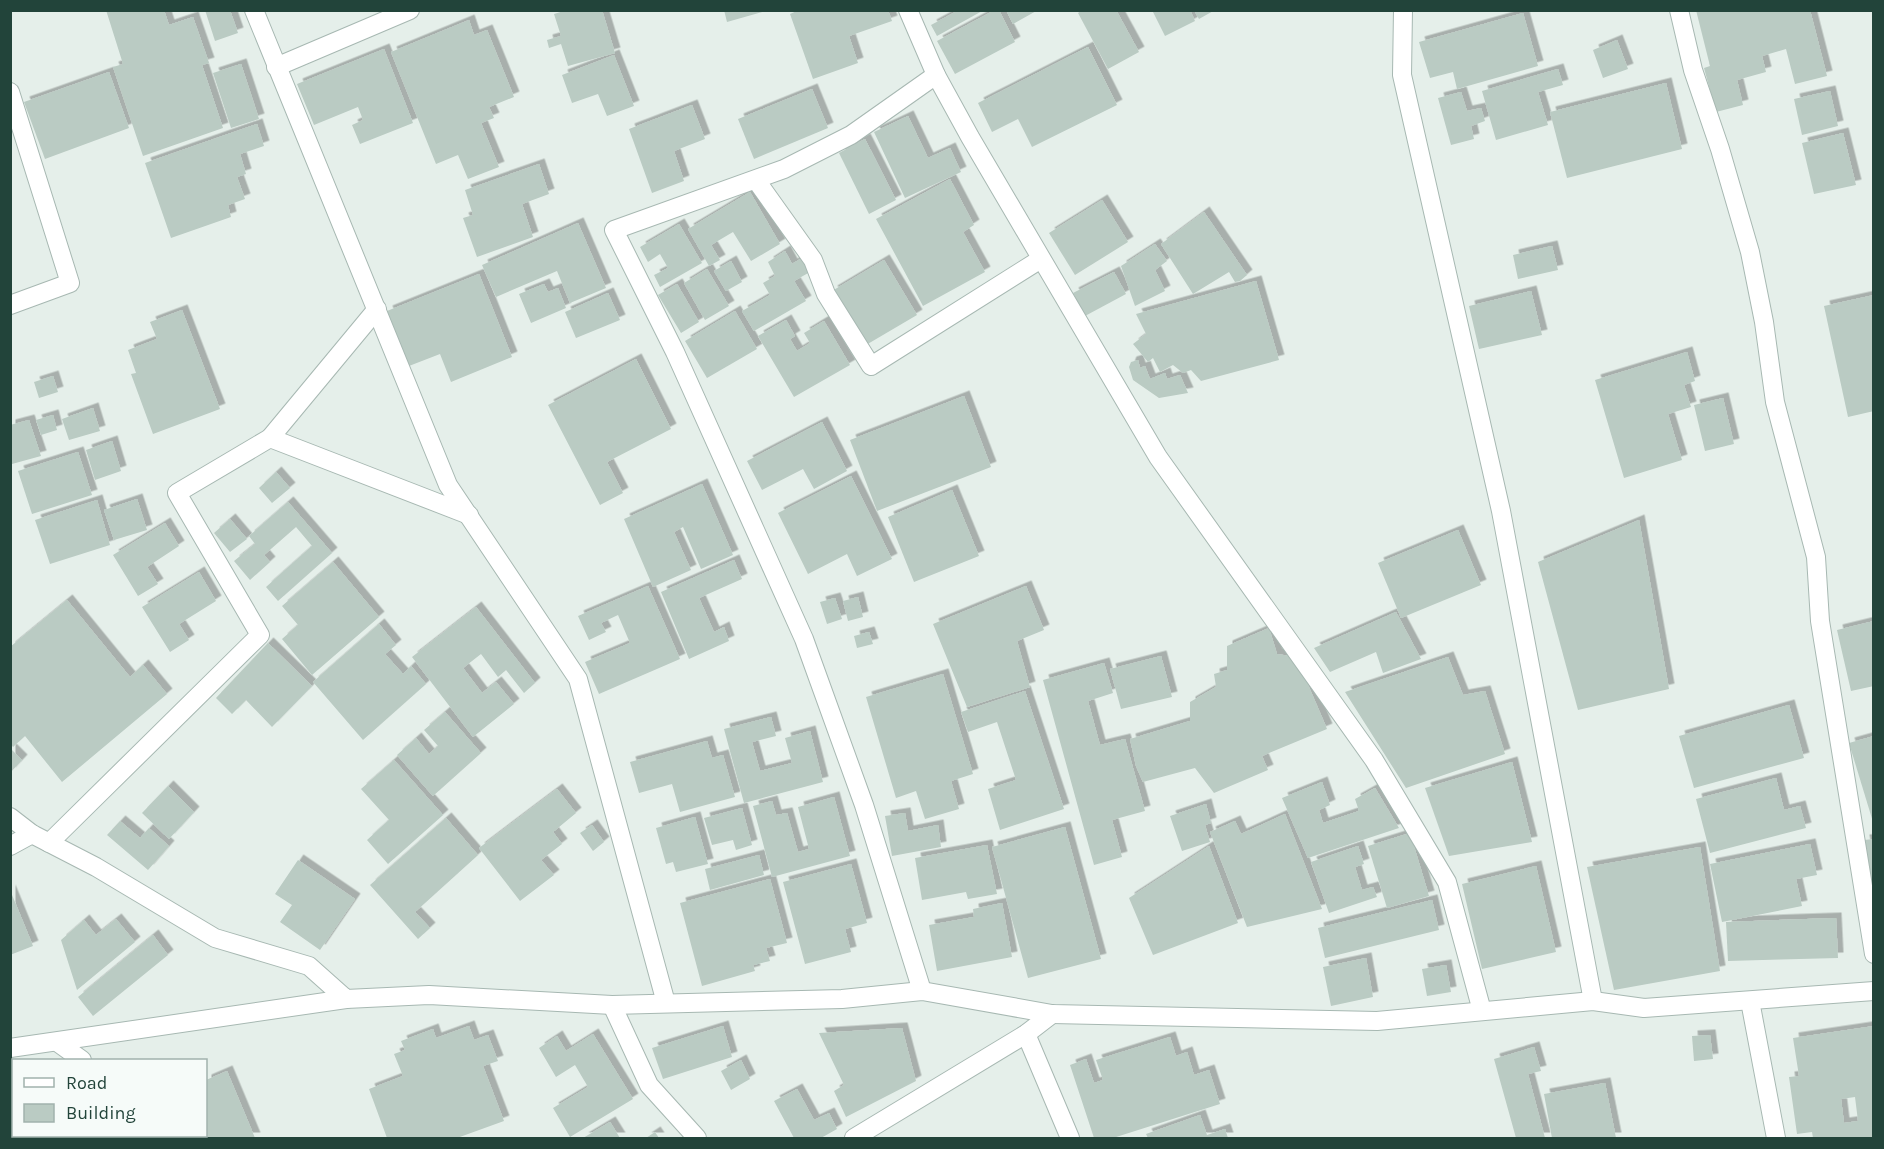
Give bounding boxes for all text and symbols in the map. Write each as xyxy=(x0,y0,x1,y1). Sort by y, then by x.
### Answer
legend xyxy=(12,1059,207,1137)
text: Road xyxy=(66,1072,107,1094)
text: Building xyxy=(66,1102,136,1124)

